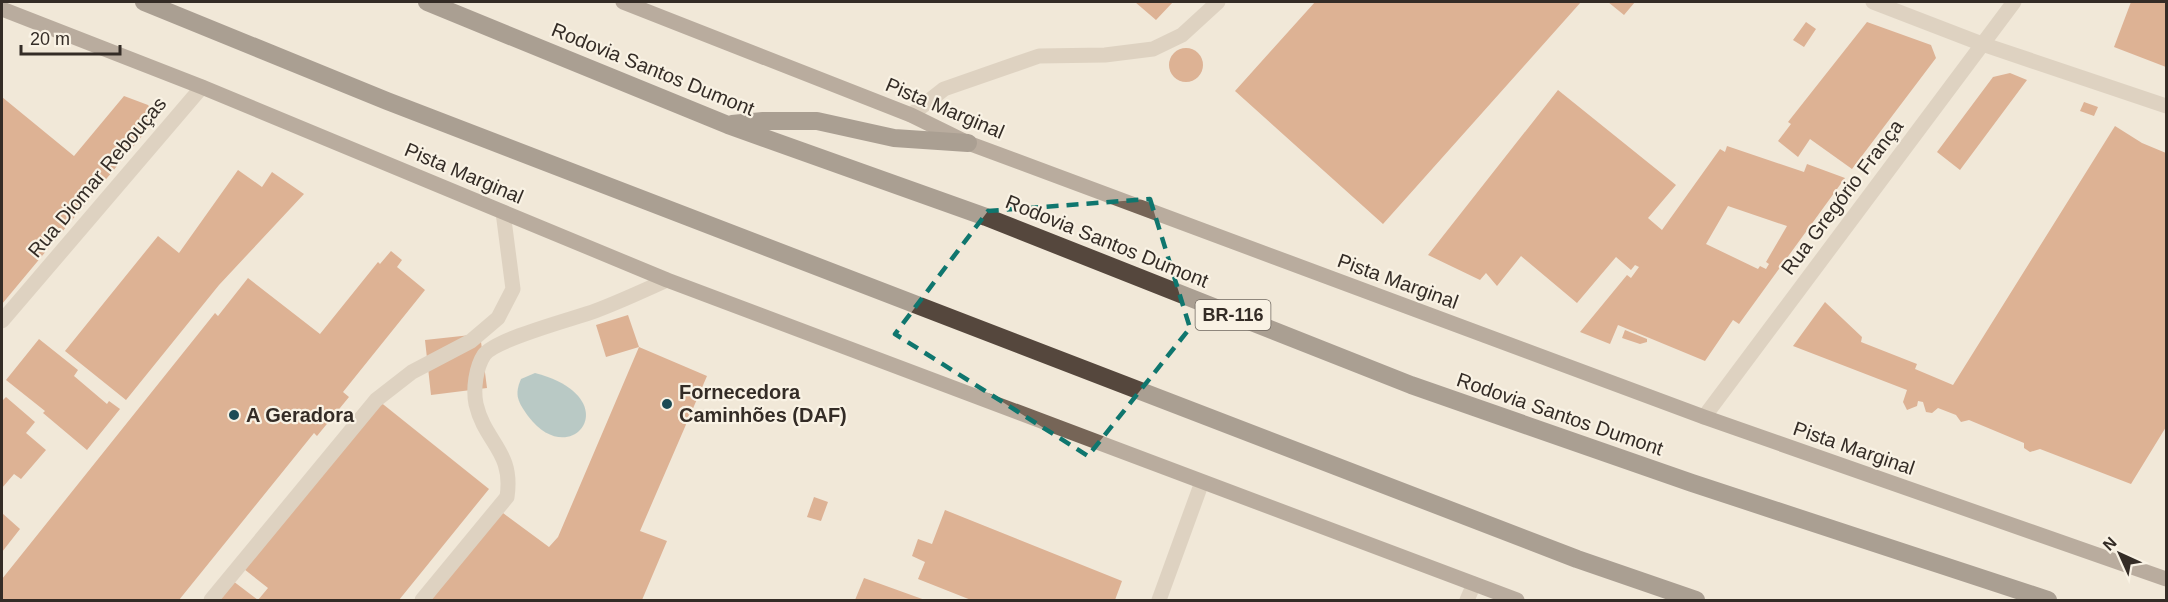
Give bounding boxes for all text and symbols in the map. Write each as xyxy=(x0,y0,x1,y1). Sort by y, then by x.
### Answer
scale bar xyxy=(21,18,120,56)
street label: Rodovia Santos Dumont xyxy=(548,18,758,120)
text: 20 m xyxy=(30,29,70,49)
street label: Pista Marginal xyxy=(882,73,1008,143)
street label: Rua Diomar Rebouças xyxy=(24,92,170,262)
street label: Rua Gregório França xyxy=(1777,115,1908,279)
street label: Pista Marginal xyxy=(401,138,527,208)
street label: Rodovia Santos Dumont xyxy=(1002,190,1212,292)
street label: Pista Marginal xyxy=(1335,249,1461,313)
road number: BR-116 xyxy=(1196,300,1270,330)
street label: Rodovia Santos Dumont xyxy=(1454,368,1666,460)
place label: Fornecedora Caminhões (DAF) xyxy=(679,381,847,426)
marker: Fornecedora Caminhões (DAF) xyxy=(660,397,674,411)
place label: A Geradora xyxy=(246,404,355,426)
marker: A Geradora xyxy=(227,408,241,422)
street label: Pista Marginal xyxy=(1791,417,1917,479)
north arrow xyxy=(2090,524,2150,584)
text: N xyxy=(2100,534,2120,554)

